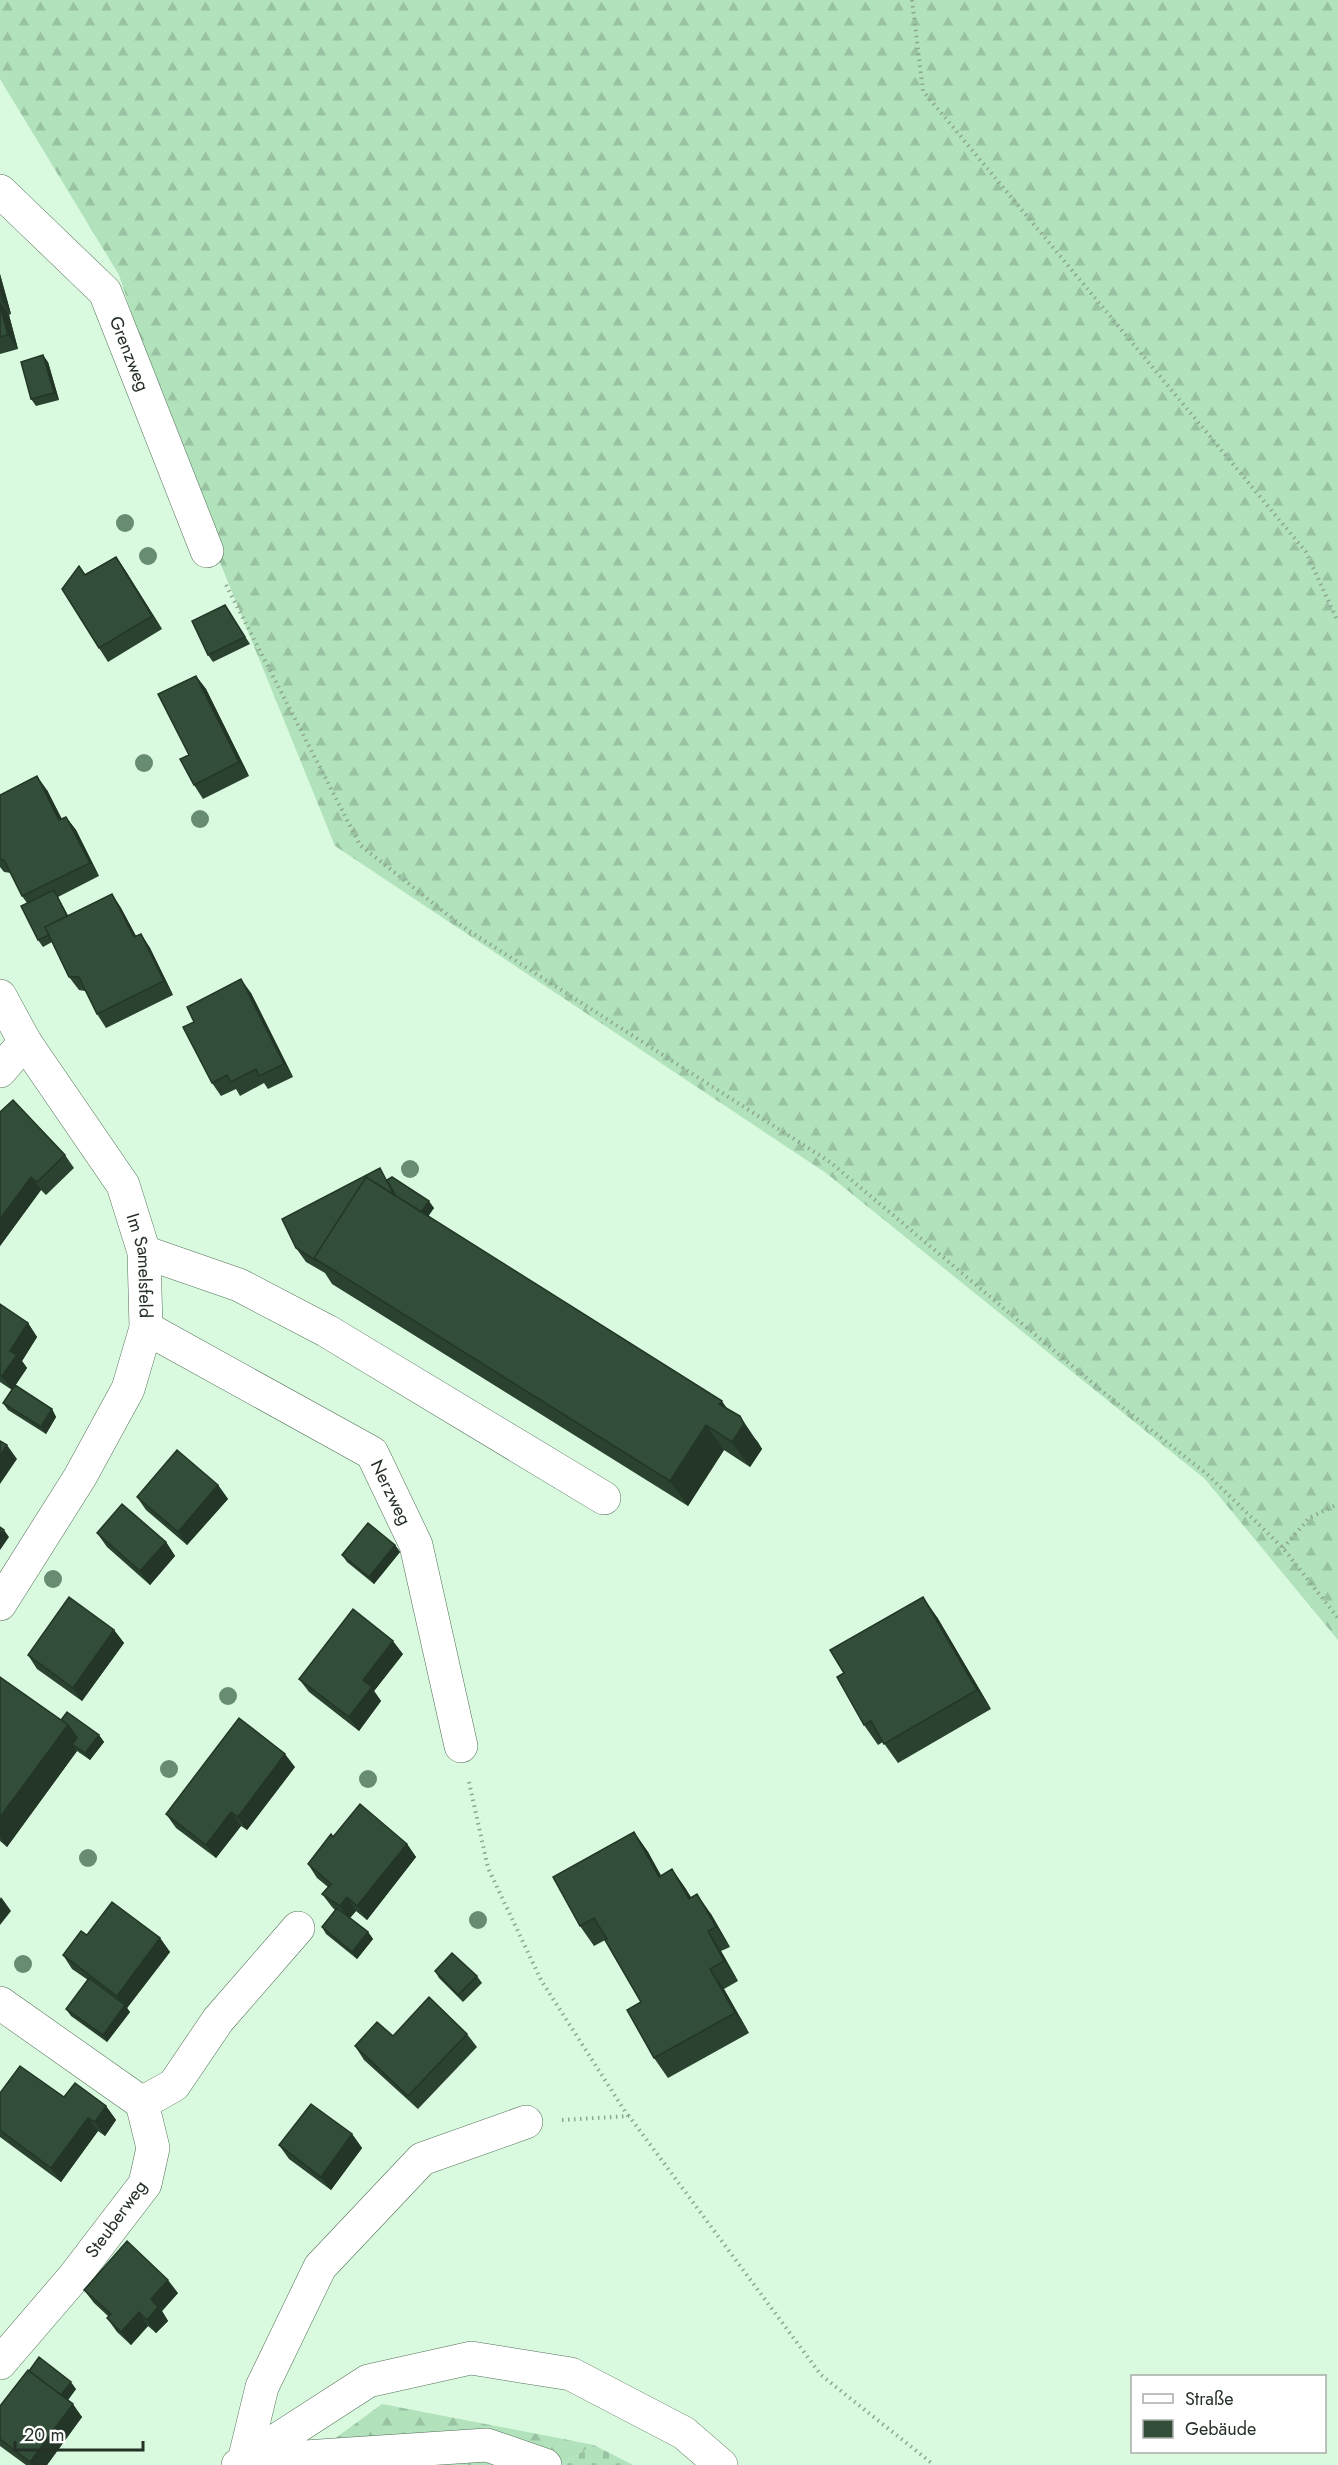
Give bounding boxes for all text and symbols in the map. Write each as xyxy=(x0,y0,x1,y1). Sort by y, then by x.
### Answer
street label: Grenzweg xyxy=(103,312,156,395)
street label: Im Samelsfeld xyxy=(120,1210,159,1318)
street label: Nerzweg xyxy=(364,1455,418,1530)
street label: Steuberweg xyxy=(79,2175,153,2263)
legend xyxy=(1131,2375,1326,2453)
text: Straße xyxy=(1185,2386,1233,2412)
scale bar xyxy=(15,2414,142,2452)
text: Gebäude xyxy=(1185,2416,1256,2442)
text: 20 m xyxy=(24,2422,64,2448)

